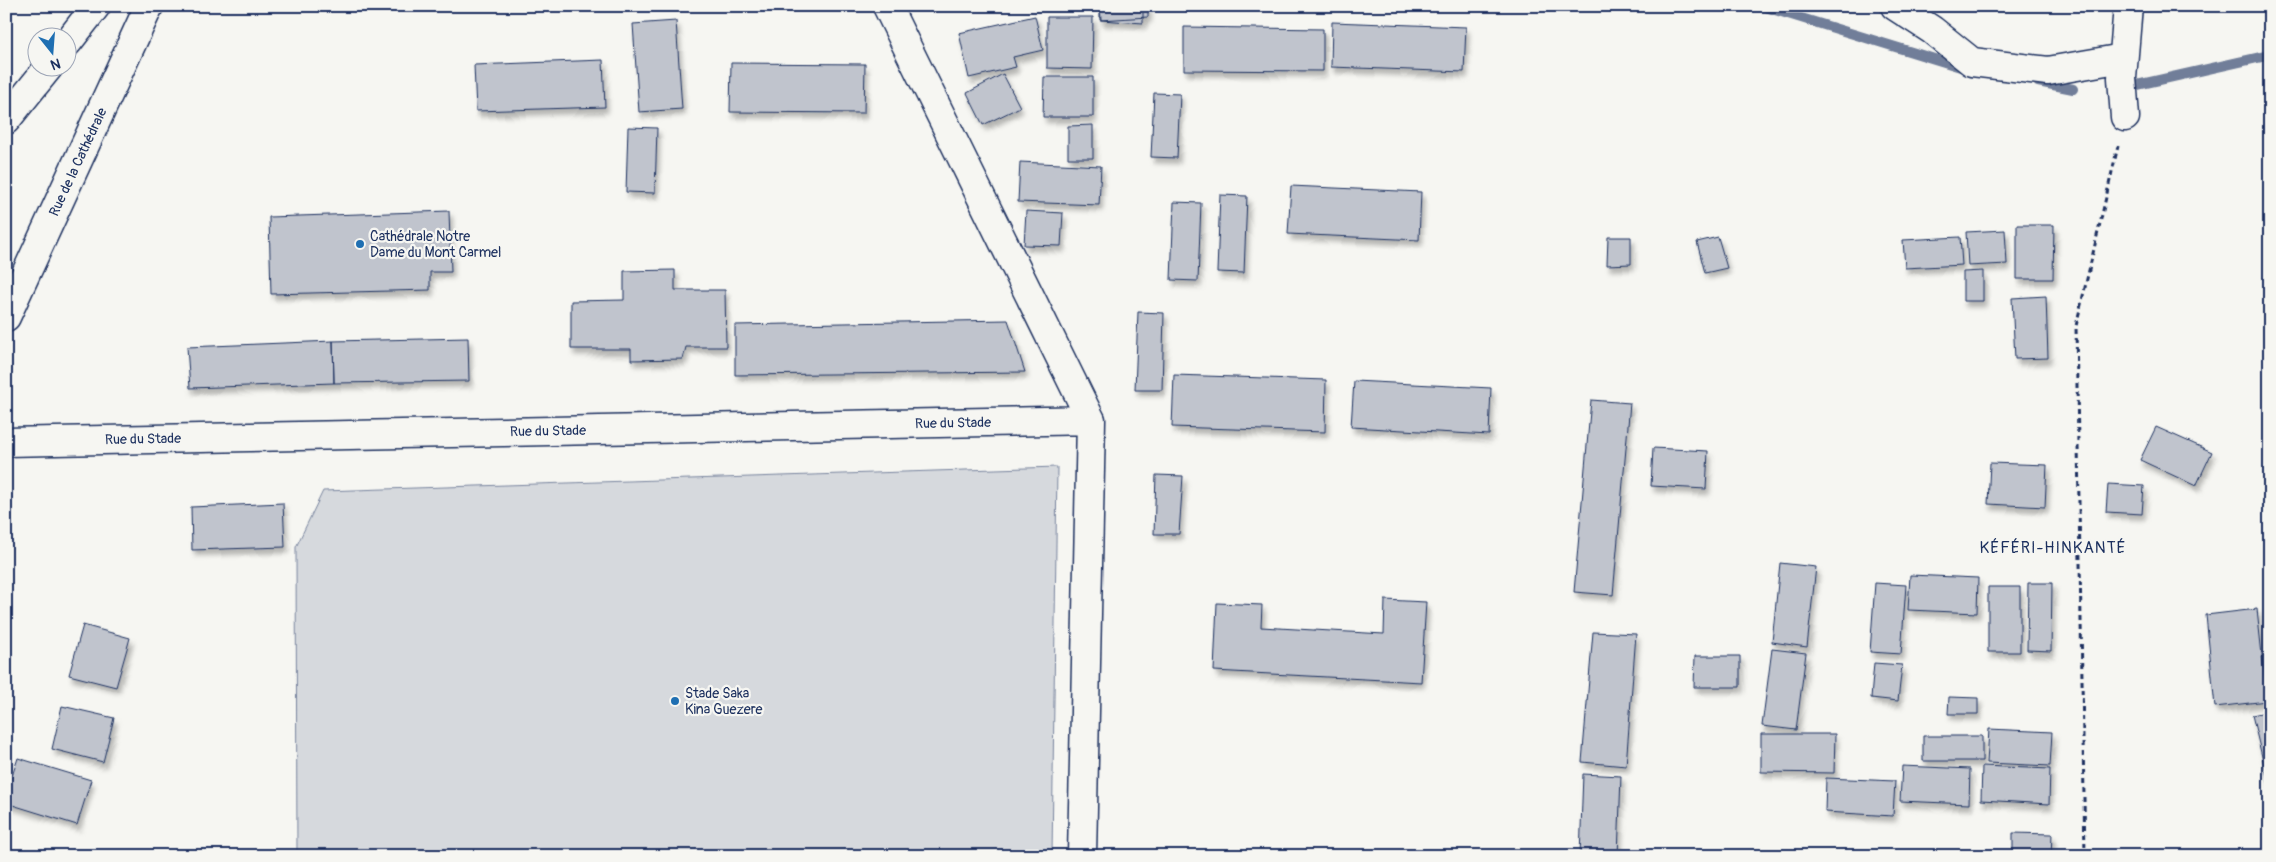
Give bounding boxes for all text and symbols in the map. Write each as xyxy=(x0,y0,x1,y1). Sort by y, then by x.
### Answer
north arrow xyxy=(28,28,78,78)
text: N xyxy=(49,54,63,73)
street label: Rue de la Cathédrale xyxy=(45,105,111,219)
place label: Cathédrale Notre Dame du Mont Carmel xyxy=(370,228,501,261)
marker: Cathédrale Notre Dame du Mont Carmel xyxy=(354,238,366,250)
street label: Rue du Stade xyxy=(915,414,991,432)
street label: Rue du Stade xyxy=(510,422,586,440)
street label: Rue du Stade xyxy=(105,430,181,448)
district label: KÉFÉRI-HINKANTÉ xyxy=(1980,538,2126,558)
place label: Stade Saka Kina Guezere xyxy=(685,685,762,718)
marker: Stade Saka Kina Guezere xyxy=(669,695,681,707)

